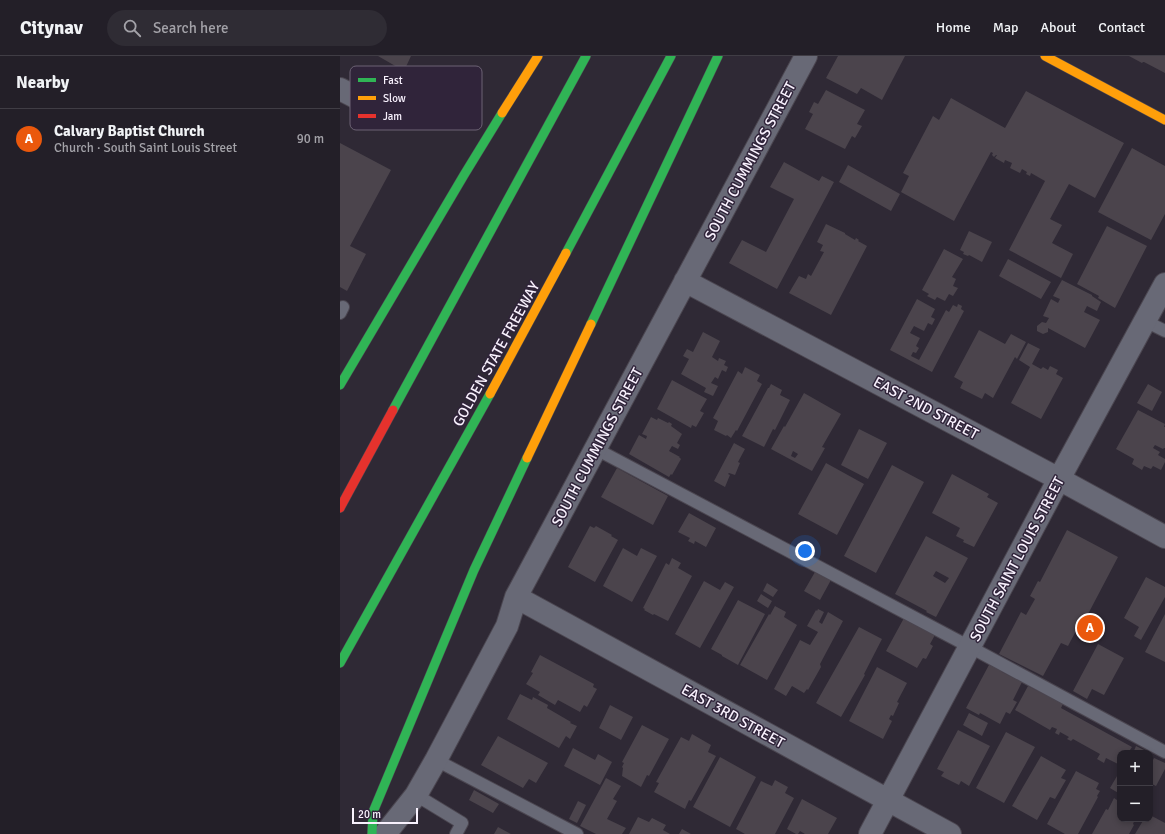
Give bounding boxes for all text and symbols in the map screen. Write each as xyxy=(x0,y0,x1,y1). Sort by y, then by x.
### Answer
search box xyxy=(107,10,387,46)
text: Citynav xyxy=(20,16,83,40)
icon: search xyxy=(121,17,143,39)
text: Search here xyxy=(153,19,229,37)
text: Home xyxy=(936,19,971,36)
text: Map xyxy=(993,19,1018,36)
text: About xyxy=(1040,19,1076,36)
text: Contact xyxy=(1098,19,1145,36)
legend xyxy=(350,66,482,130)
text: Nearby xyxy=(16,72,69,93)
text: Fast xyxy=(383,74,403,87)
street label: SOUTH CUMMINGS STREET xyxy=(701,78,800,243)
text: Slow xyxy=(383,92,406,105)
text: Jam xyxy=(383,110,402,123)
text: Calvary Baptist Church xyxy=(54,122,205,140)
text: A xyxy=(25,131,33,147)
text: 90 m xyxy=(297,131,324,147)
text: Church · South Saint Louis Street xyxy=(54,140,237,156)
street label: GOLDEN STATE FREEWAY xyxy=(449,278,544,430)
street label: SOUTH CUMMINGS STREET xyxy=(548,364,647,529)
street label: EAST 2ND STREET xyxy=(870,373,982,444)
street label: SOUTH SAINT LOUIS STREET xyxy=(966,473,1068,644)
your location xyxy=(795,541,815,561)
pin: A xyxy=(1077,613,1103,643)
street label: EAST 3RD STREET xyxy=(678,680,788,752)
map controls xyxy=(1117,750,1153,822)
button: + xyxy=(1117,750,1153,786)
button: − xyxy=(1117,786,1153,822)
scale bar xyxy=(352,806,418,825)
text: 20 m xyxy=(358,808,381,821)

